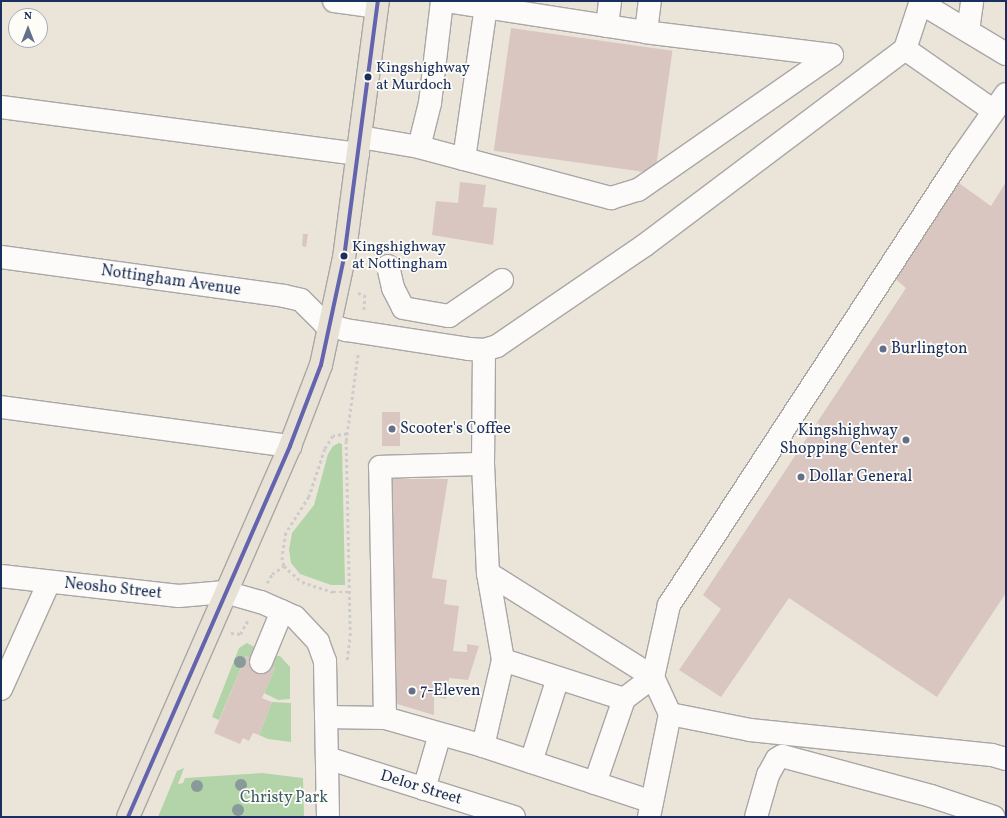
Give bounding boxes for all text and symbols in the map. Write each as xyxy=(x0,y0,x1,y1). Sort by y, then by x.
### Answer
north arrow xyxy=(8,8,48,48)
text: N xyxy=(24,9,32,24)
place label: Kingshighway at Murdoch xyxy=(376,59,470,94)
marker: Kingshighway at Murdoch xyxy=(363,72,373,82)
place label: Kingshighway at Nottingham xyxy=(352,238,448,273)
marker: Kingshighway at Nottingham xyxy=(339,251,349,261)
street label: Nottingham Avenue xyxy=(100,262,242,300)
place label: Burlington xyxy=(891,339,968,359)
marker: Burlington xyxy=(878,344,888,354)
place label: Scooter's Coffee xyxy=(400,419,511,439)
place label: Kingshighway Shopping Center xyxy=(780,421,898,459)
marker: Scooter's Coffee xyxy=(387,424,397,434)
marker: Kingshighway Shopping Center xyxy=(901,435,911,445)
place label: Dollar General xyxy=(809,467,912,487)
marker: Dollar General xyxy=(796,472,806,482)
street label: Neosho Street xyxy=(63,574,163,604)
place label: 7-Eleven xyxy=(420,681,481,701)
marker: 7-Eleven xyxy=(407,686,417,696)
street label: Delor Street xyxy=(378,766,464,810)
park label: Christy Park xyxy=(240,788,328,808)

